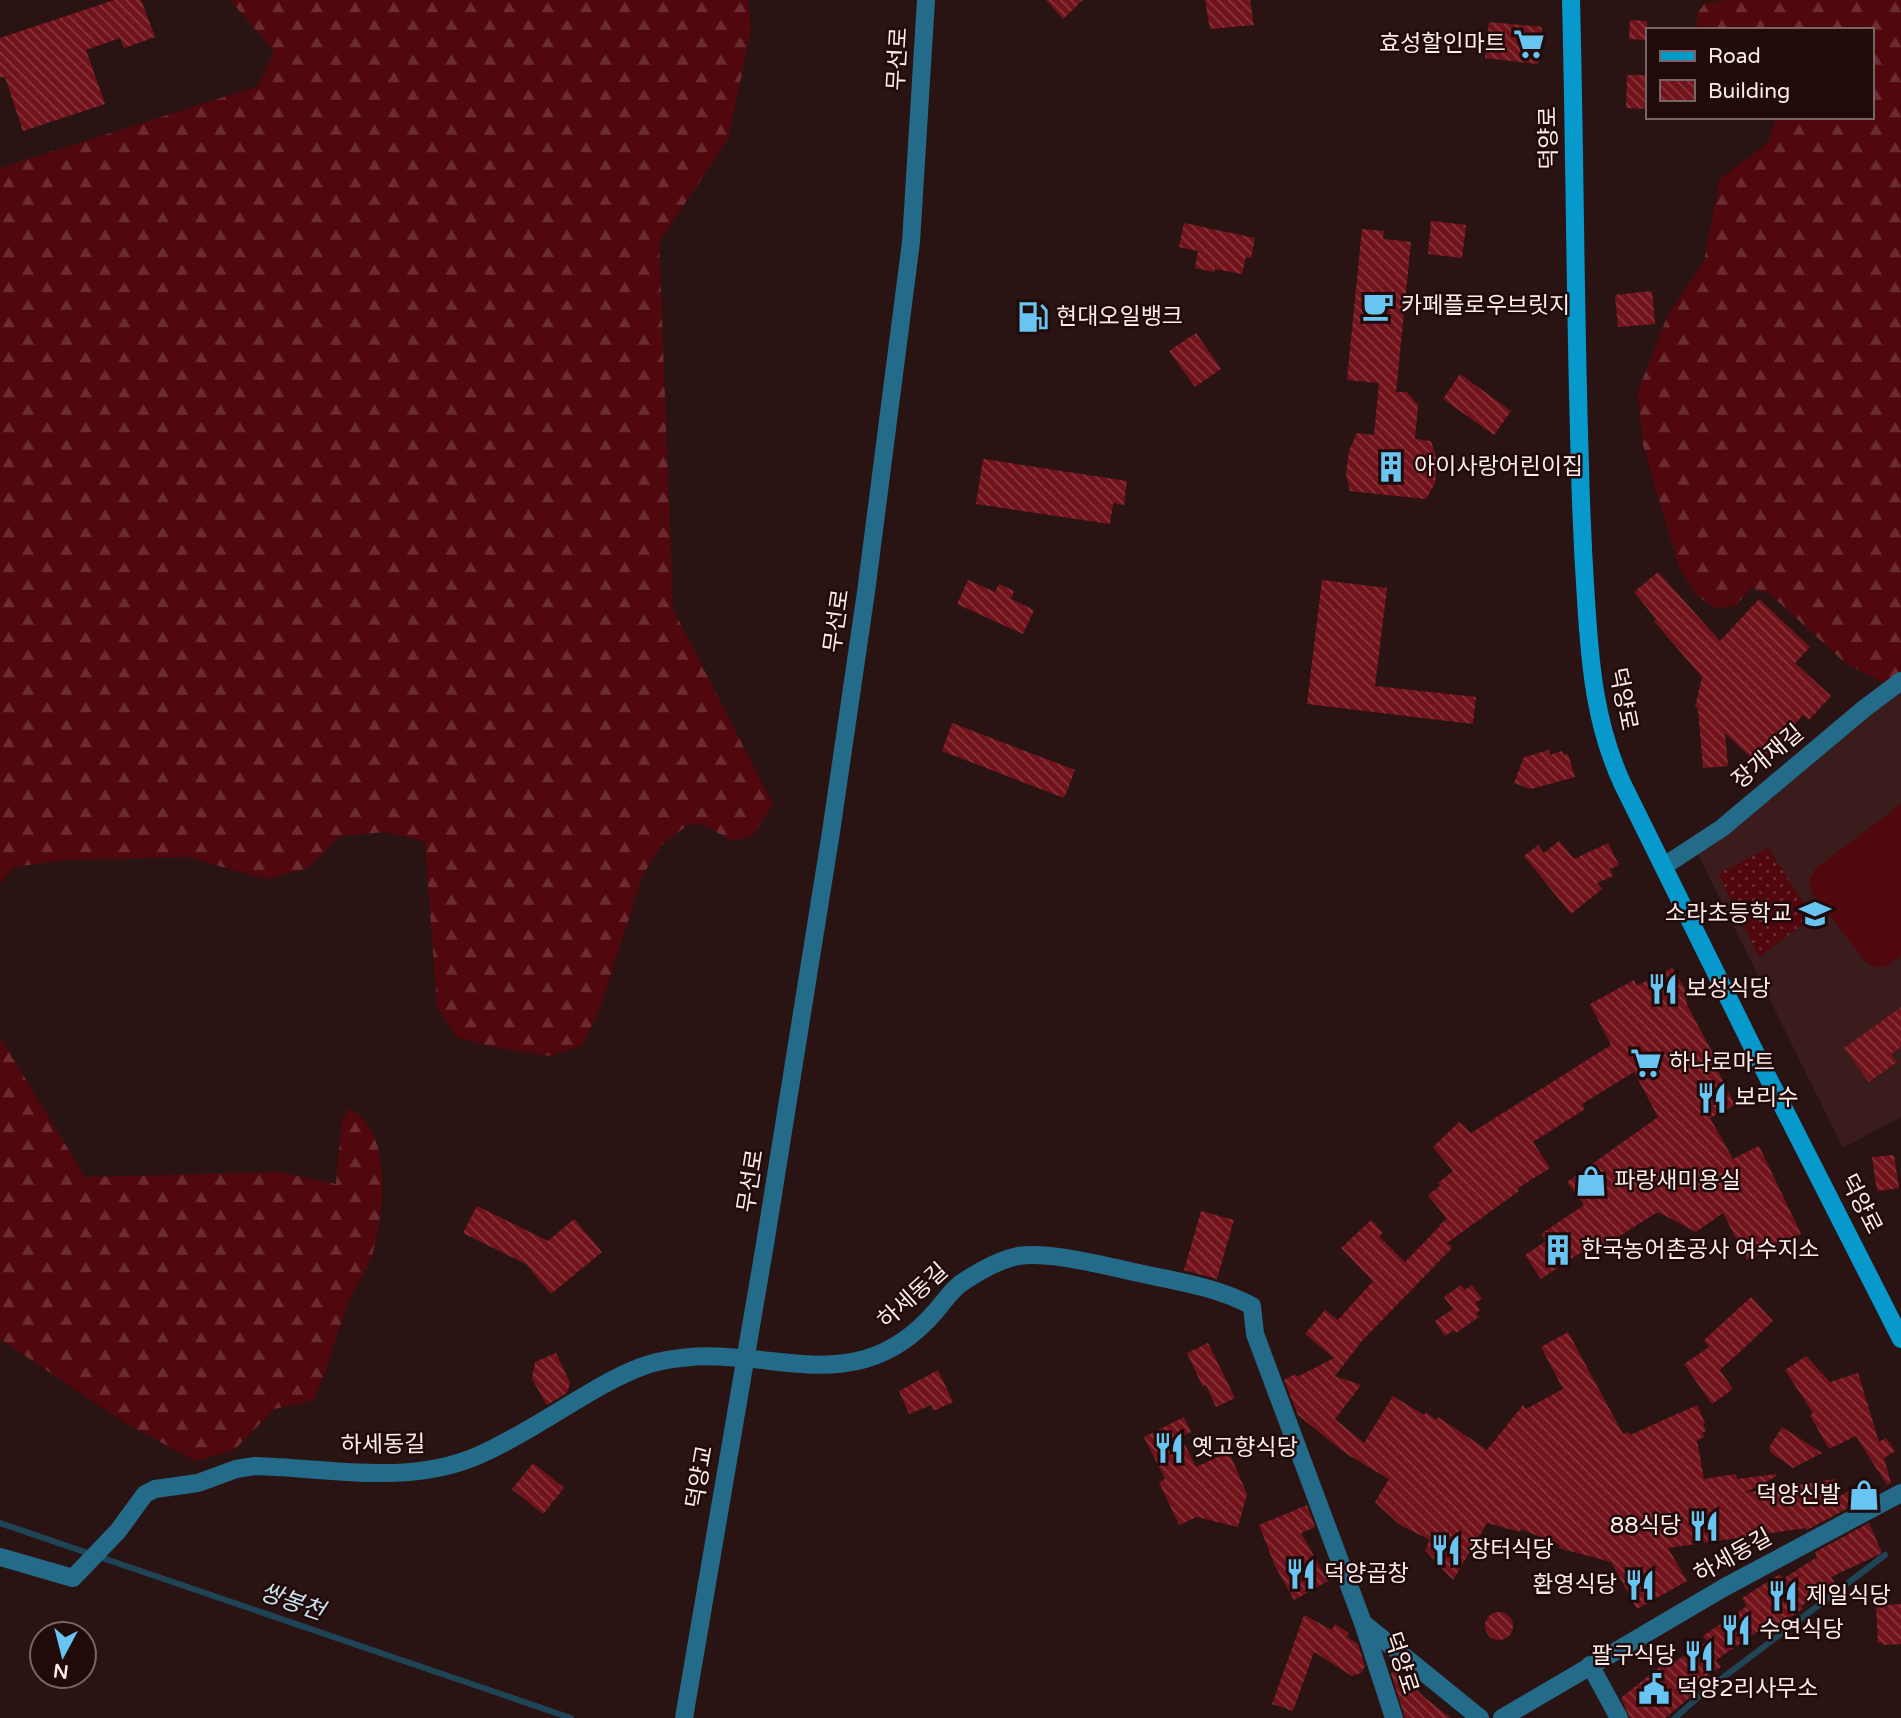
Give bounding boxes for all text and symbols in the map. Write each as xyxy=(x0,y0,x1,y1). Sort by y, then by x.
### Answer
street label: 무선로 xyxy=(882,27,914,91)
supermarket icon: 효성할인마트 xyxy=(1512,27,1546,61)
legend xyxy=(1646,28,1873,119)
place label: 효성할인마트 xyxy=(1379,30,1506,58)
text: Road xyxy=(1708,44,1761,69)
text: Building xyxy=(1708,79,1790,104)
street label: 덕양로 xyxy=(1534,106,1564,170)
cafe icon: 카페플로우브릿지 xyxy=(1361,289,1395,323)
place label: 카페플로우브릿지 xyxy=(1401,292,1570,320)
fuel station icon: 현대오일뱅크 xyxy=(1016,300,1050,334)
place label: 현대오일뱅크 xyxy=(1056,303,1183,331)
building icon: 아이사랑어린이집 xyxy=(1374,450,1408,484)
place label: 아이사랑어린이집 xyxy=(1414,453,1583,481)
street label: 무선로 xyxy=(819,588,855,654)
street label: 덕양로 xyxy=(1603,665,1643,733)
street label: 장개재길 xyxy=(1727,719,1809,795)
school or university icon: 소라초등학교 xyxy=(1798,897,1832,931)
place label: 소라초등학교 xyxy=(1665,900,1792,928)
restaurant icon: 보성식당 xyxy=(1646,972,1680,1006)
place label: 보성식당 xyxy=(1686,975,1771,1003)
supermarket icon: 하나로마트 xyxy=(1629,1046,1663,1080)
place label: 하나로마트 xyxy=(1669,1049,1775,1077)
restaurant icon: 보리수 xyxy=(1695,1081,1729,1115)
place label: 보리수 xyxy=(1735,1084,1798,1112)
street label: 무선로 xyxy=(732,1147,770,1215)
shop icon: 파랑새미용실 xyxy=(1574,1164,1608,1198)
place label: 파랑새미용실 xyxy=(1614,1167,1741,1195)
street label: 덕양로 xyxy=(1834,1169,1888,1239)
building icon: 한국농어촌공사 여수지소 xyxy=(1541,1233,1575,1267)
place label: 한국농어촌공사 여수지소 xyxy=(1581,1236,1820,1264)
street label: 하세동길 xyxy=(872,1257,954,1335)
street label: 하세동길 xyxy=(340,1430,426,1460)
restaurant icon: 옛고향식당 xyxy=(1152,1431,1186,1465)
place label: 옛고향식당 xyxy=(1192,1434,1298,1462)
street label: 덕양교 xyxy=(681,1443,719,1511)
shop icon: 덕양신발 xyxy=(1847,1478,1881,1512)
place label: 덕양신발 xyxy=(1756,1481,1841,1509)
restaurant icon: 88식당 xyxy=(1687,1509,1721,1543)
place label: 88식당 xyxy=(1610,1512,1681,1540)
street label: 하세동길 xyxy=(1689,1523,1777,1589)
restaurant icon: 장터식당 xyxy=(1429,1533,1463,1567)
place label: 장터식당 xyxy=(1469,1536,1554,1564)
restaurant icon: 덕양곱창 xyxy=(1284,1557,1318,1591)
place label: 덕양곱창 xyxy=(1324,1560,1409,1588)
restaurant icon: 환영식당 xyxy=(1623,1568,1657,1602)
place label: 환영식당 xyxy=(1532,1571,1617,1599)
water label: 쌍봉천 xyxy=(256,1578,331,1627)
restaurant icon: 제일식당 xyxy=(1766,1579,1800,1613)
place label: 제일식당 xyxy=(1806,1582,1891,1610)
restaurant icon: 수연식당 xyxy=(1719,1613,1753,1647)
place label: 수연식당 xyxy=(1759,1616,1844,1644)
north arrow xyxy=(28,1620,98,1690)
street label: 덕양로 xyxy=(1378,1628,1424,1698)
restaurant icon: 팔구식당 xyxy=(1682,1639,1716,1673)
place label: 팔구식당 xyxy=(1591,1642,1676,1670)
text: N xyxy=(52,1659,70,1683)
public building icon: 덕양2리사무소 xyxy=(1637,1672,1671,1706)
place label: 덕양2리사무소 xyxy=(1677,1675,1818,1703)

